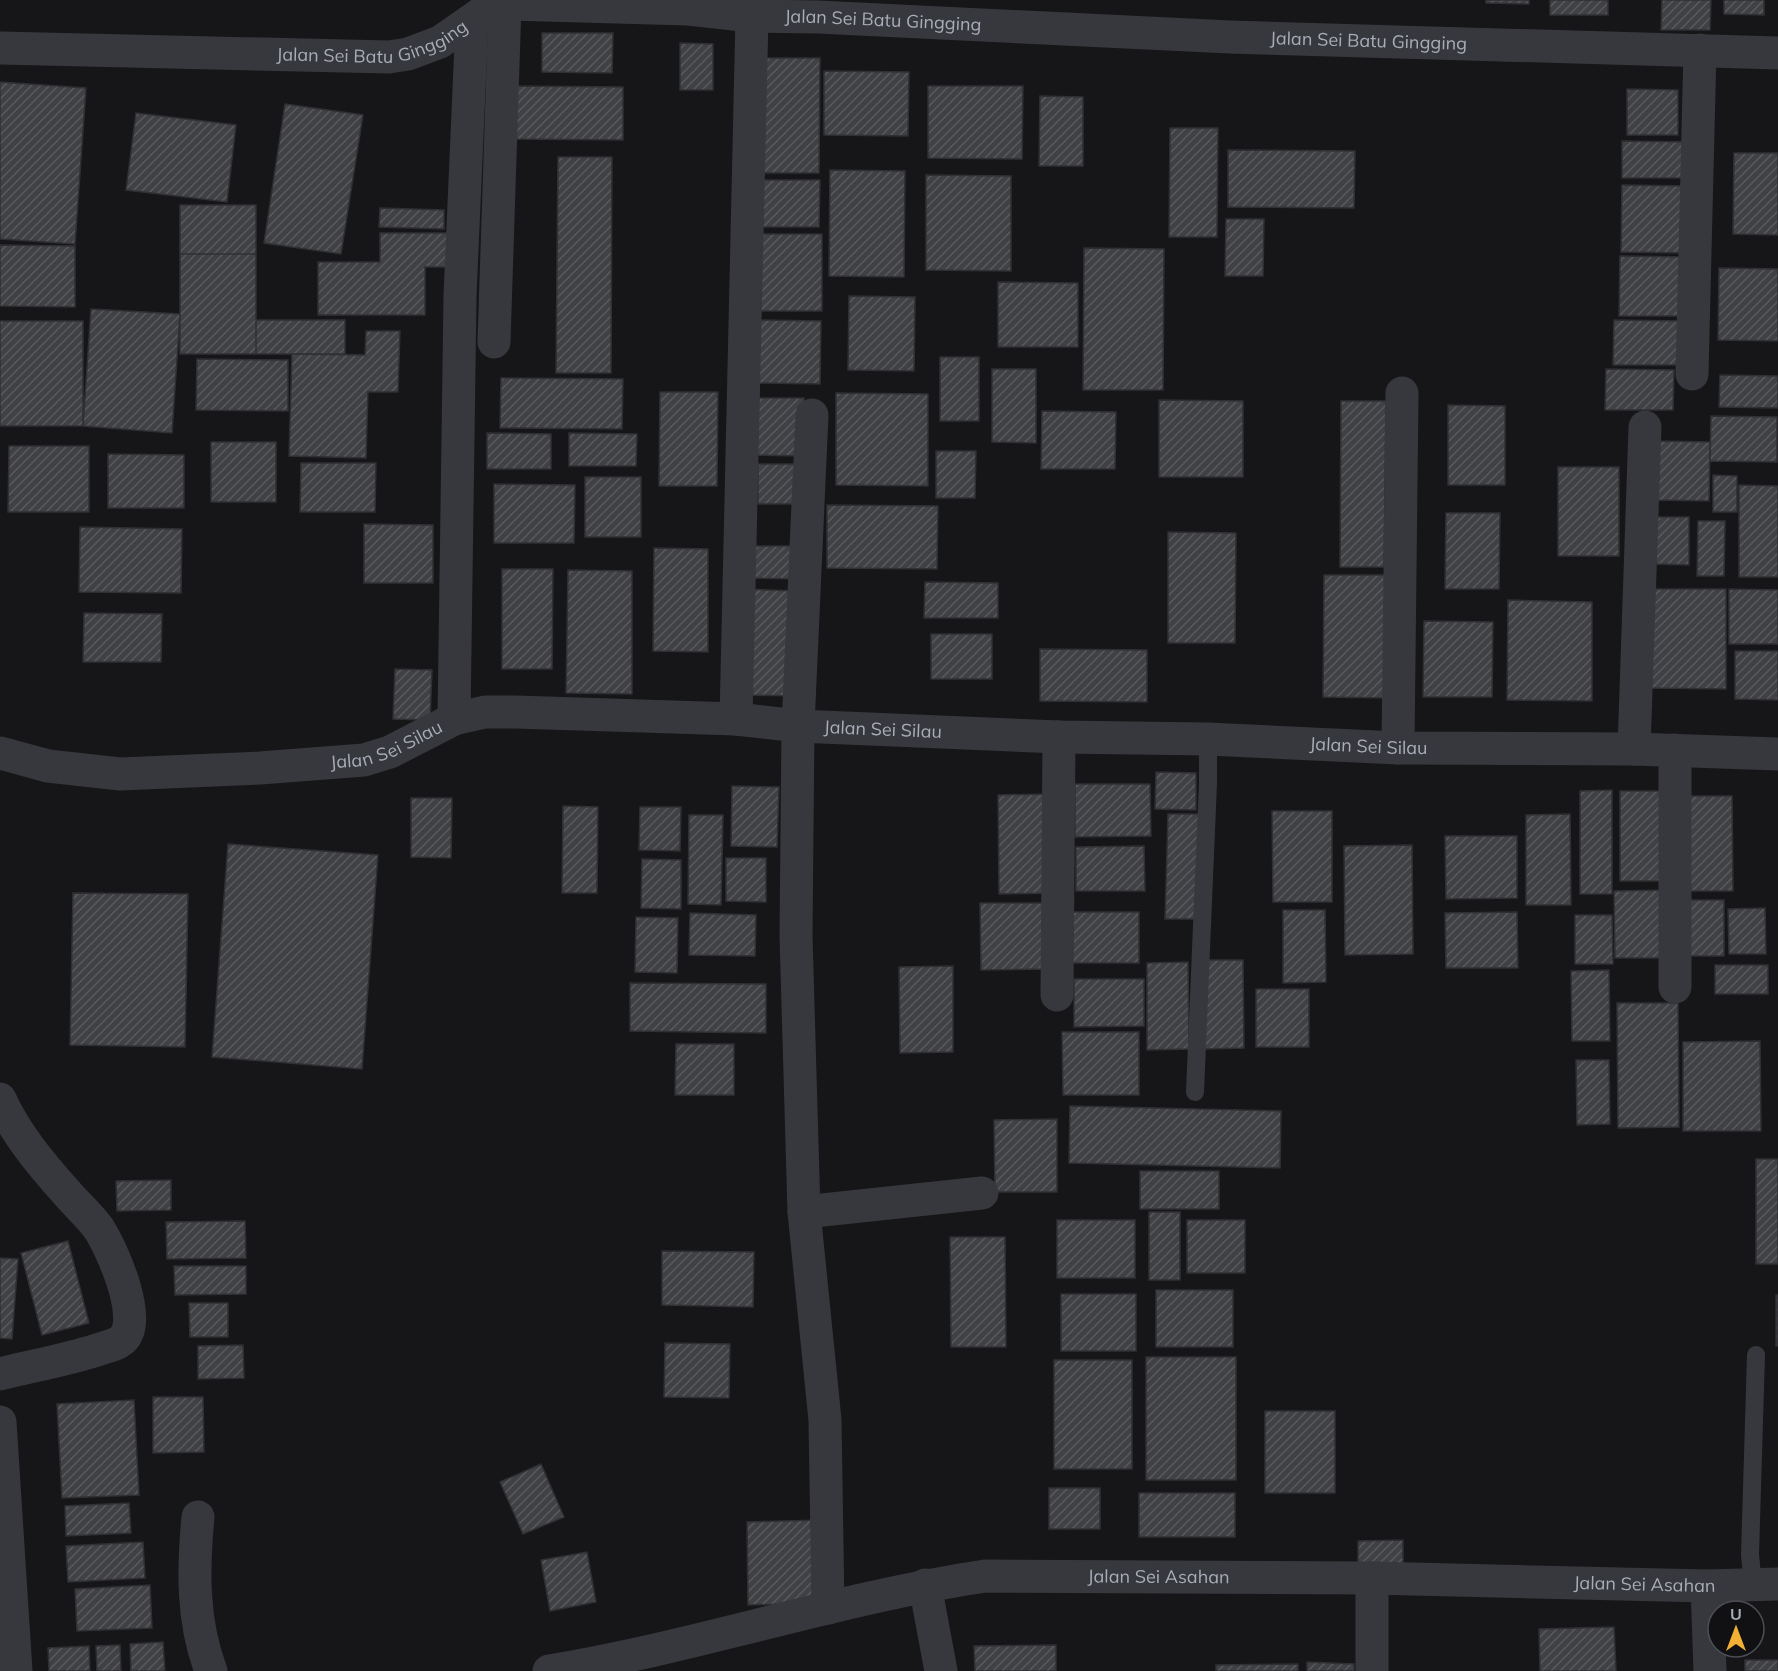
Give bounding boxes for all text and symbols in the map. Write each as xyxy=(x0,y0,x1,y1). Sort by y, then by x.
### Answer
street label: Jalan Sei Batu Gingging xyxy=(784,4,982,36)
street label: Jalan Sei Batu Gingging xyxy=(276,14,472,68)
street label: Jalan Sei Batu Gingging xyxy=(1270,26,1467,55)
street label: Jalan Sei Silau xyxy=(329,715,446,774)
street label: Jalan Sei Silau xyxy=(823,715,942,743)
street label: Jalan Sei Silau xyxy=(1309,732,1428,759)
street label: Jalan Sei Asahan xyxy=(1088,1565,1230,1588)
street label: Jalan Sei Asahan xyxy=(1573,1571,1716,1597)
north arrow xyxy=(1706,1599,1766,1659)
text: U xyxy=(1730,1604,1742,1624)

